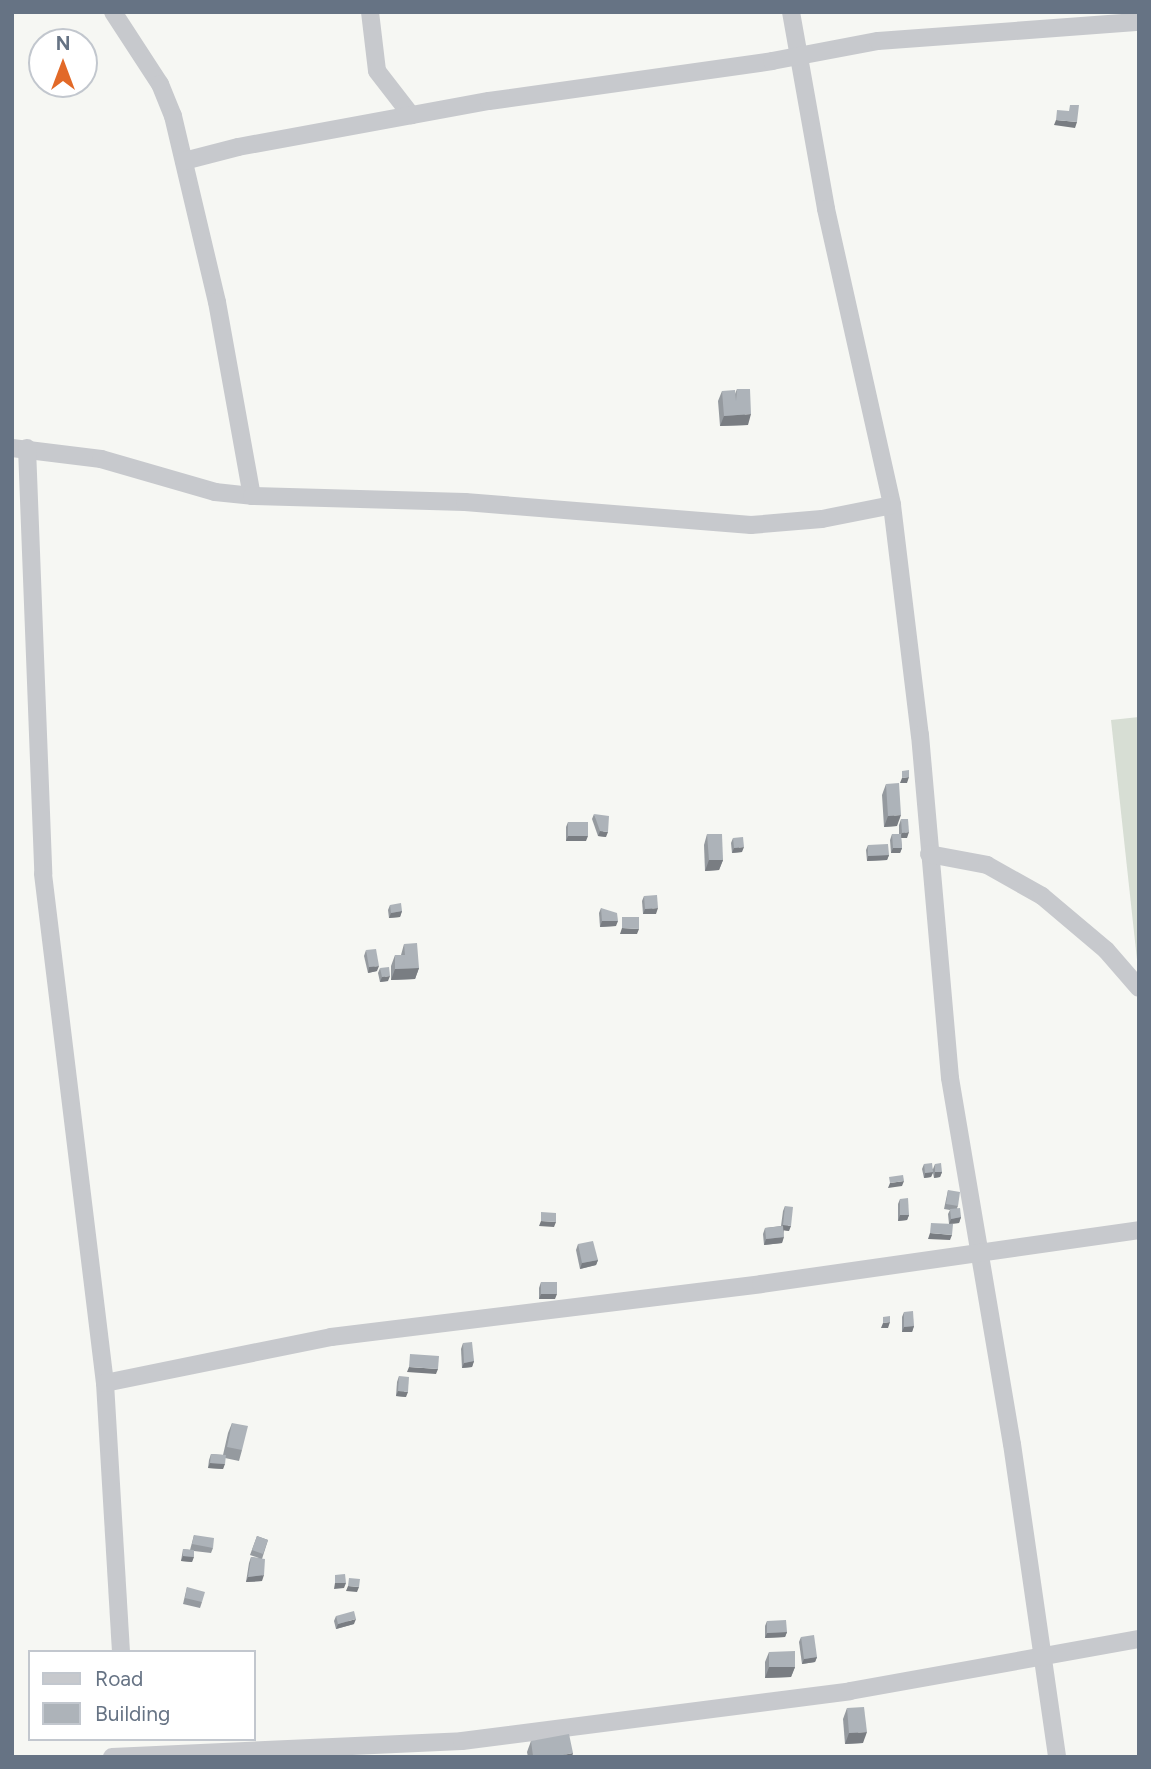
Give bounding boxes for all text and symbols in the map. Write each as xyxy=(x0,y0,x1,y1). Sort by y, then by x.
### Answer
north arrow xyxy=(28,28,98,98)
text: N xyxy=(56,32,70,55)
legend xyxy=(28,1650,256,1741)
text: Road xyxy=(95,1666,143,1691)
text: Building xyxy=(95,1701,170,1726)

